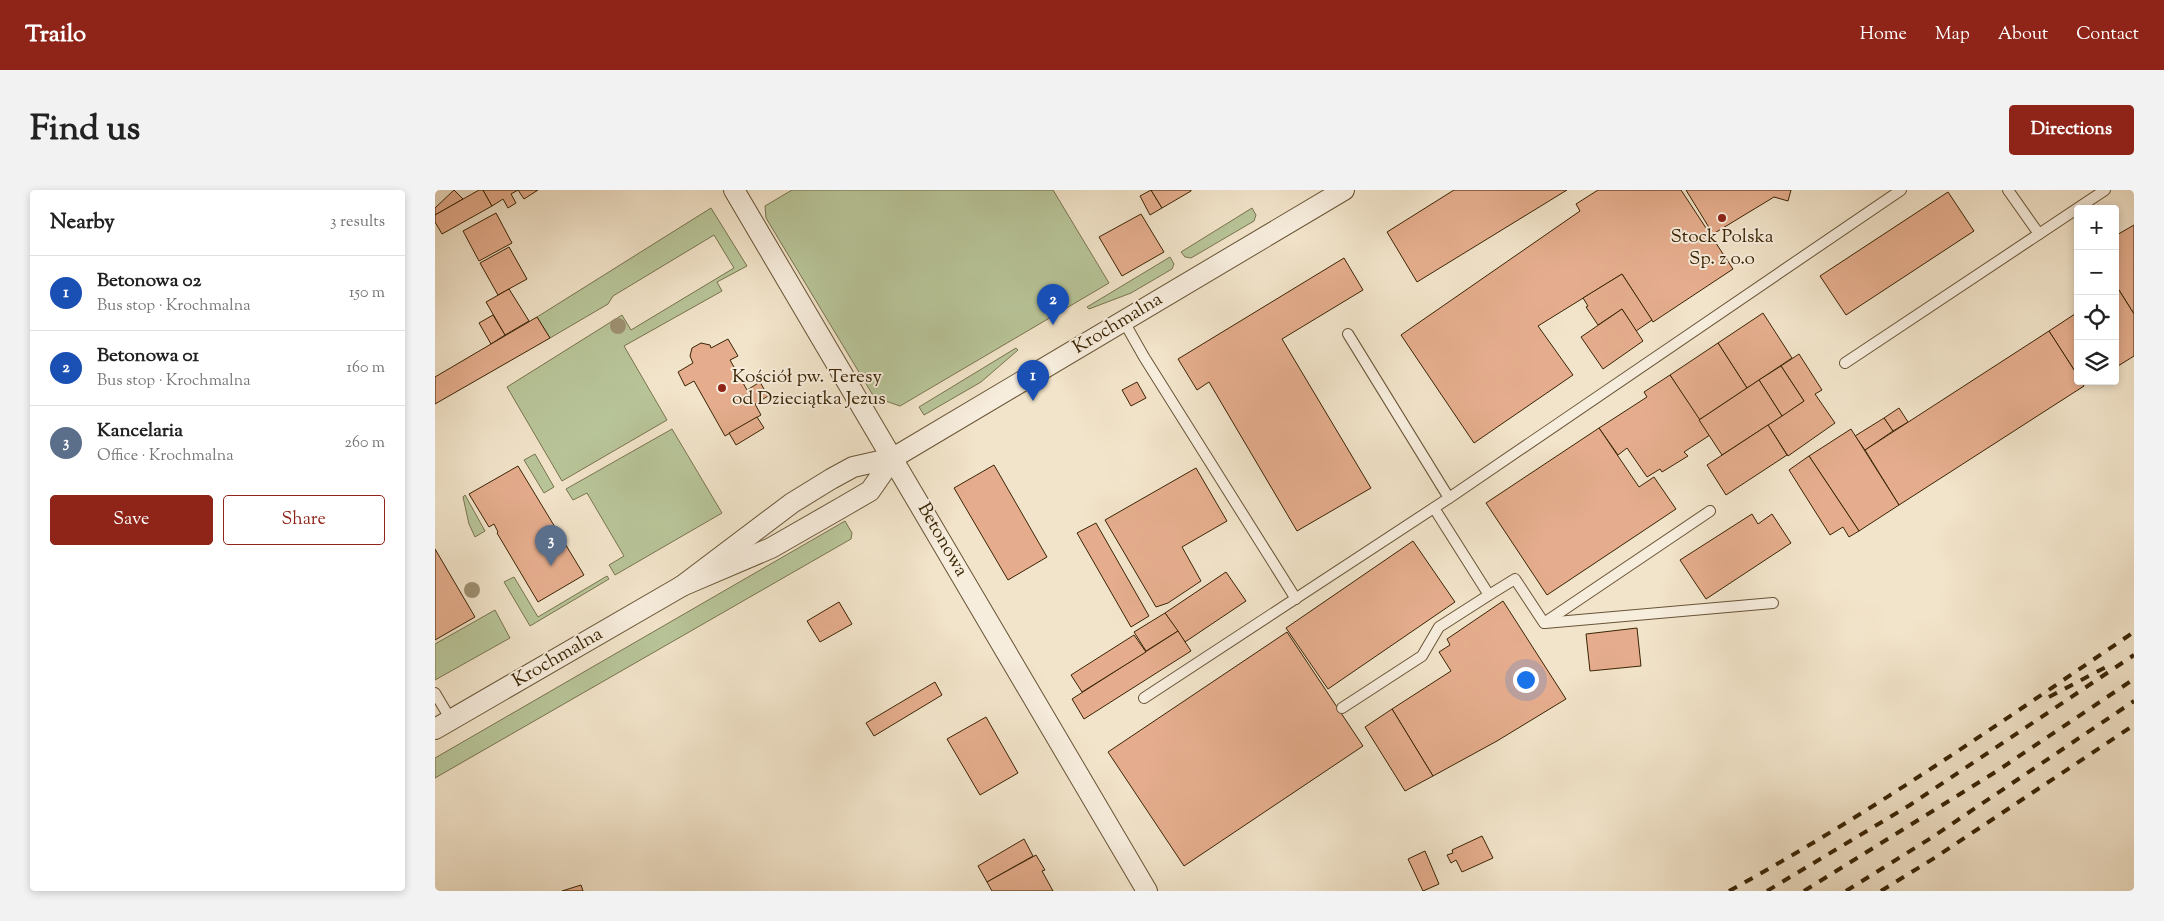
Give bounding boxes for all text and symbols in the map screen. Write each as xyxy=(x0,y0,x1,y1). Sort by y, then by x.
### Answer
text: Trailo xyxy=(25,18,86,52)
text: Home xyxy=(1860,22,1907,48)
text: Map xyxy=(1935,22,1970,48)
text: About xyxy=(1998,22,2048,48)
text: Contact xyxy=(2076,22,2139,48)
text: Find us xyxy=(30,105,140,156)
button: Directions xyxy=(2009,105,2134,155)
map controls xyxy=(2074,205,2119,385)
button: + xyxy=(2074,205,2119,250)
text: Nearby xyxy=(50,208,115,238)
text: 3 results xyxy=(330,211,385,234)
marker: Stock Polska Sp. z o.o xyxy=(1716,212,1728,224)
place label: Stock Polska Sp. z o.o xyxy=(1670,224,1774,273)
button: − xyxy=(2074,250,2119,295)
text: Betonowa 02 xyxy=(97,268,201,295)
text: 1 xyxy=(63,282,69,305)
text: 150 m xyxy=(349,282,385,305)
pin: 2 xyxy=(1037,284,1069,325)
street label: Krochmalna xyxy=(1068,286,1168,361)
text: Bus stop · Krochmalna xyxy=(97,295,251,318)
button: locate xyxy=(2074,295,2119,340)
button: layers xyxy=(2074,340,2119,385)
text: Betonowa 01 xyxy=(97,343,199,370)
text: 2 xyxy=(62,357,70,380)
text: 160 m xyxy=(347,357,385,380)
pin: 1 xyxy=(1017,360,1049,401)
place label: Kościół pw. Teresy od Dzieciątka Jezus xyxy=(732,364,886,413)
text: Bus stop · Krochmalna xyxy=(97,370,251,393)
marker: Kościół pw. Teresy od Dzieciątka Jezus xyxy=(716,382,728,394)
text: Kancelaria xyxy=(97,418,183,445)
text: 3 xyxy=(63,432,69,455)
text: 260 m xyxy=(344,432,385,455)
text: Office · Krochmalna xyxy=(97,445,234,468)
button: Save xyxy=(50,495,213,545)
button: Share xyxy=(223,495,385,545)
street label: Betonowa xyxy=(910,498,974,582)
pin: 3 xyxy=(535,525,567,566)
street label: Krochmalna xyxy=(508,621,608,695)
your location xyxy=(1513,667,1539,693)

